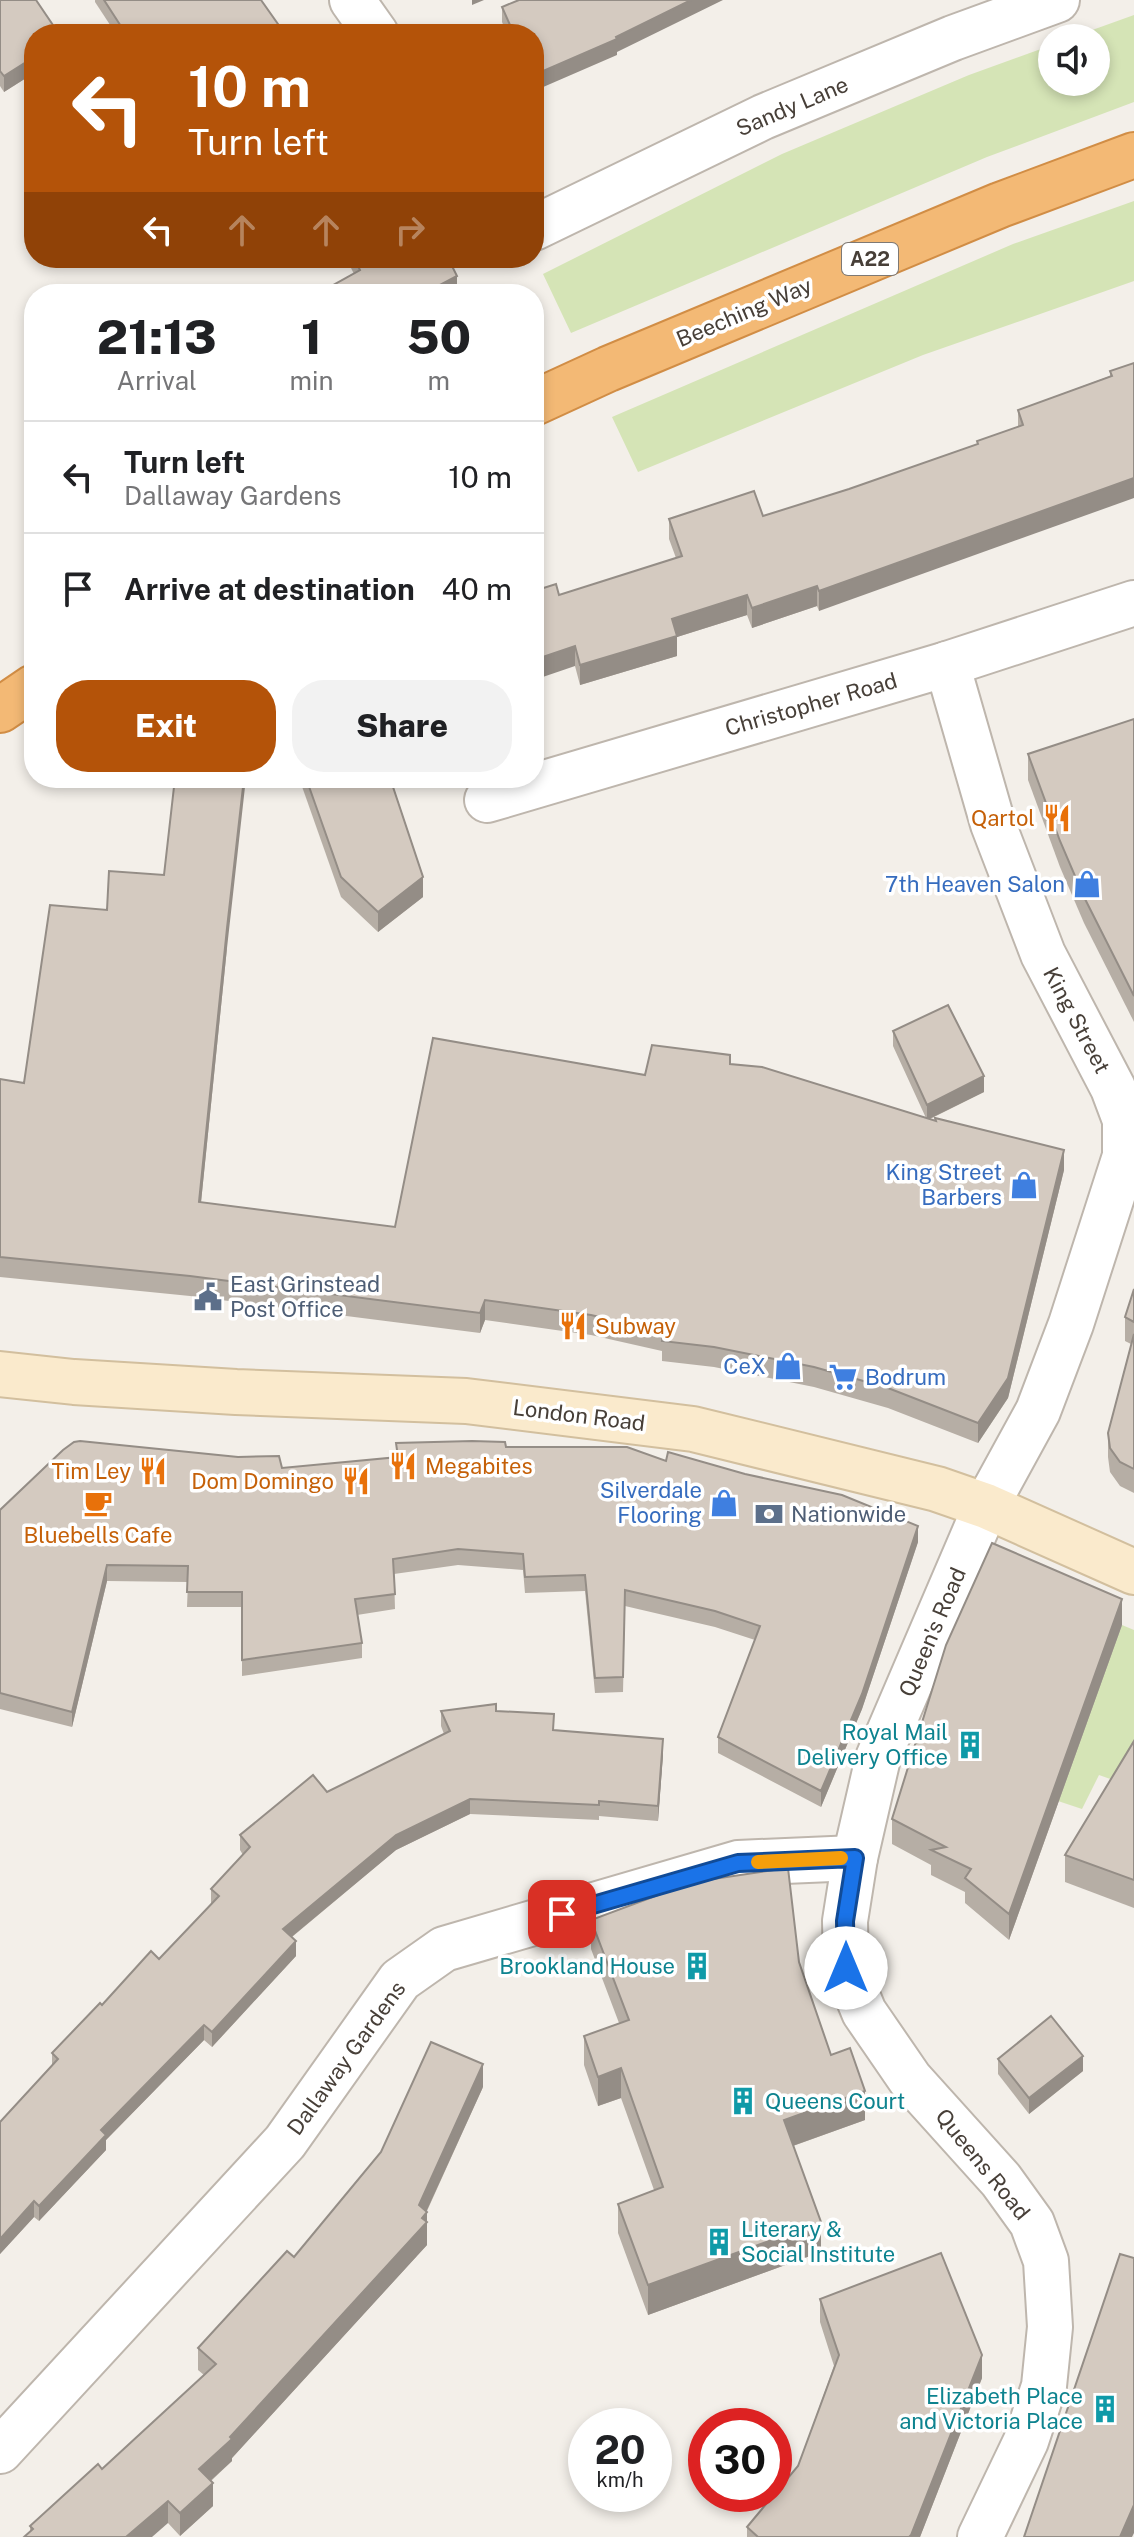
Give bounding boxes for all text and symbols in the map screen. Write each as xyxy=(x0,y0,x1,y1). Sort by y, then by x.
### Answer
map controls xyxy=(1038,24,1110,96)
button: sound xyxy=(1038,24,1110,96)
text: 10 m xyxy=(188,54,311,120)
icon: left xyxy=(56,56,160,160)
street label: Sandy Lane xyxy=(732,71,852,141)
text: Turn left xyxy=(188,121,329,163)
icon: left xyxy=(136,208,180,252)
icon: ahead xyxy=(220,208,264,252)
icon: ahead xyxy=(304,208,348,252)
icon: right xyxy=(388,208,432,252)
road number: A22 xyxy=(842,243,898,275)
street label: Beeching Way xyxy=(672,272,816,352)
text: 21:13 xyxy=(97,308,217,365)
text: 1 xyxy=(301,308,322,365)
text: 50 xyxy=(406,308,471,365)
text: Arrival xyxy=(117,365,197,396)
text: min xyxy=(290,365,334,396)
text: m xyxy=(428,365,450,396)
text: Turn left xyxy=(124,444,245,480)
icon: left xyxy=(56,455,100,499)
text: 10 m xyxy=(448,459,512,495)
text: Dallaway Gardens xyxy=(124,480,341,511)
icon: arrive xyxy=(56,567,100,611)
text: Arrive at destination xyxy=(124,571,415,607)
text: 40 m xyxy=(442,571,512,607)
street label: Christopher Road xyxy=(722,667,900,741)
button: Exit xyxy=(56,680,276,772)
button: Share xyxy=(292,680,512,772)
restaurant icon: Qartol xyxy=(1042,803,1072,833)
place label: Qartol xyxy=(971,805,1035,831)
shop icon: 7th Heaven Salon xyxy=(1072,869,1102,899)
place label: 7th Heaven Salon xyxy=(885,871,1065,897)
street label: King Street xyxy=(1038,962,1116,1078)
place label: King Street Barbers xyxy=(885,1159,1002,1210)
shop icon: King Street Barbers xyxy=(1009,1170,1039,1200)
place label: East Grinstead Post Office xyxy=(230,1271,380,1322)
public building icon: East Grinstead Post Office xyxy=(193,1282,223,1312)
restaurant icon: Subway xyxy=(558,1311,588,1341)
place label: Subway xyxy=(595,1313,676,1339)
shop icon: CeX xyxy=(773,1351,803,1381)
place label: CeX xyxy=(723,1353,766,1379)
supermarket icon: Bodrum xyxy=(828,1362,858,1392)
place label: Bodrum xyxy=(865,1364,946,1390)
street label: London Road xyxy=(511,1394,647,1436)
restaurant icon: Megabites xyxy=(388,1451,418,1481)
place label: Megabites xyxy=(425,1453,533,1479)
restaurant icon: Tim Ley xyxy=(138,1456,168,1486)
place label: Tim Ley xyxy=(52,1458,131,1484)
restaurant icon: Dom Domingo xyxy=(341,1466,371,1496)
place label: Dom Domingo xyxy=(191,1468,334,1494)
place label: Silverdale Flooring xyxy=(600,1477,702,1528)
cafe icon: Bluebells Cafe xyxy=(83,1488,113,1518)
shop icon: Silverdale Flooring xyxy=(709,1488,739,1518)
bank icon: Nationwide xyxy=(754,1499,784,1529)
place label: Nationwide xyxy=(791,1501,906,1527)
place label: Bluebells Cafe xyxy=(24,1522,172,1548)
street label: Queen's Road xyxy=(893,1563,971,1701)
place label: Royal Mail Delivery Office xyxy=(796,1719,948,1770)
building icon: Royal Mail Delivery Office xyxy=(955,1730,985,1760)
pin xyxy=(528,1880,596,1948)
icon: arrive xyxy=(540,1892,584,1936)
position arrow xyxy=(804,1926,888,2010)
building icon: Brookland House xyxy=(682,1951,712,1981)
place label: Brookland House xyxy=(499,1953,675,1979)
street label: Dallaway Gardens xyxy=(281,1976,411,2140)
building icon: Queens Court xyxy=(728,2086,758,2116)
place label: Queens Court xyxy=(765,2088,905,2114)
street label: Queens Road xyxy=(930,2103,1036,2225)
place label: Literary & Social Institute xyxy=(741,2216,895,2267)
building icon: Literary & Social Institute xyxy=(704,2227,734,2257)
place label: Elizabeth Place and Victoria Place xyxy=(899,2383,1083,2434)
building icon: Elizabeth Place and Victoria Place xyxy=(1090,2394,1120,2424)
speed limit sign: 30 xyxy=(688,2408,792,2512)
text: 20 xyxy=(594,2426,646,2473)
text: km/h xyxy=(596,2468,644,2492)

